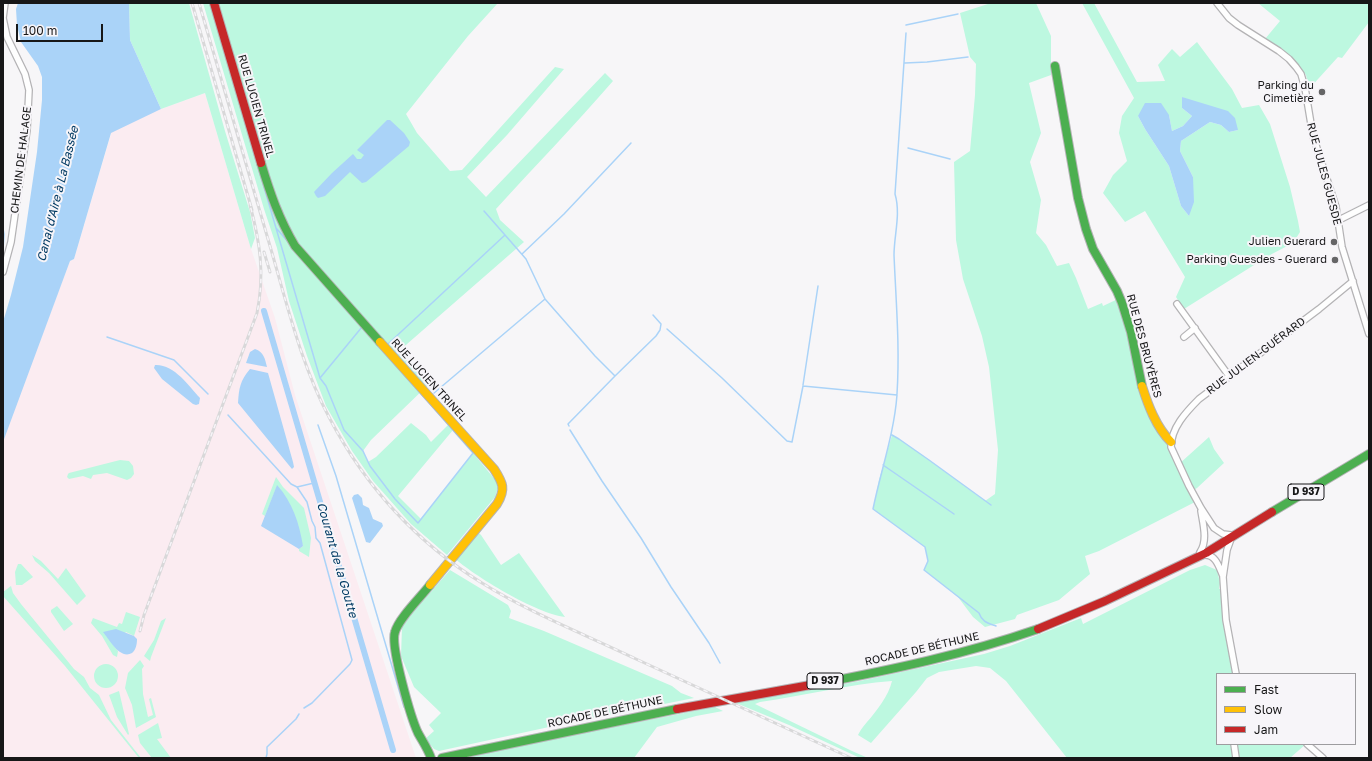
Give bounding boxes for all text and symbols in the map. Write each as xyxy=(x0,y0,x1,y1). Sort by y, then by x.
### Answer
scale bar xyxy=(18,16,105,42)
text: 100 m xyxy=(23,23,57,38)
street label: RUE LUCIEN TRINEL xyxy=(235,53,277,159)
place label: Parking du Cimetière xyxy=(1258,79,1314,105)
marker: Parking du Cimetière xyxy=(1317,87,1327,97)
street label: CHEMIN DE HALAGE xyxy=(8,106,34,214)
street label: RUE JULES GUESDE xyxy=(1304,121,1344,227)
water label: Canal d'Aire à La Bassée xyxy=(34,125,82,263)
place label: Julien Guerard xyxy=(1249,235,1326,249)
marker: Julien Guerard xyxy=(1329,237,1339,247)
place label: Parking Guesdes - Guerard xyxy=(1187,253,1327,267)
marker: Parking Guesdes - Guerard xyxy=(1330,255,1340,265)
street label: RUE DES BRUYÈRES xyxy=(1124,293,1164,399)
street label: RUE JULIEN-GUÉRARD xyxy=(1204,314,1308,398)
street label: RUE LUCIEN TRINEL xyxy=(388,336,470,424)
road number: D 937 xyxy=(1288,484,1324,500)
water label: Courant de la Goutte xyxy=(314,501,360,619)
street label: ROCADE DE BÉTHUNE xyxy=(863,629,981,669)
road number: D 937 xyxy=(807,673,843,689)
legend xyxy=(1216,673,1356,745)
text: Fast xyxy=(1254,682,1279,697)
street label: ROCADE DE BÉTHUNE xyxy=(546,693,664,731)
text: Slow xyxy=(1254,702,1282,717)
text: Jam xyxy=(1254,722,1278,737)

